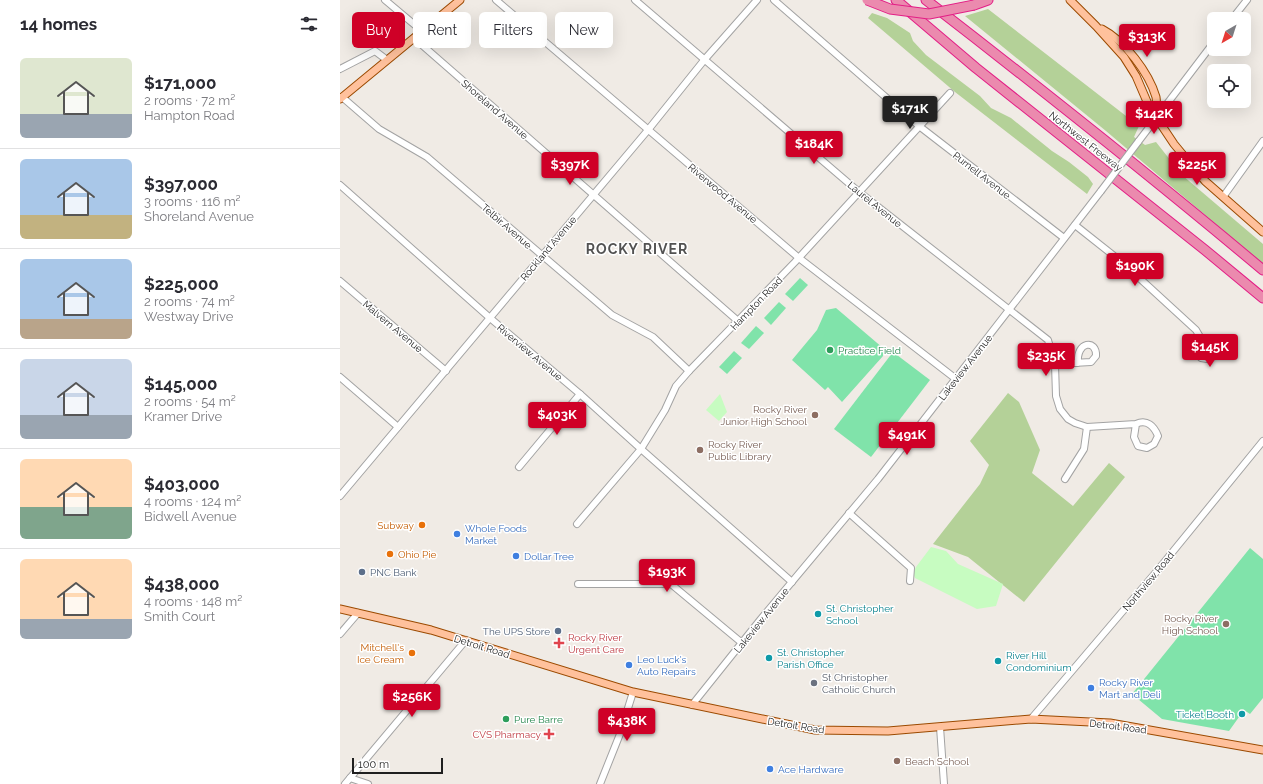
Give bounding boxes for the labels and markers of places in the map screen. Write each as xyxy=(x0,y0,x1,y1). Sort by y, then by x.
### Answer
pin: $313K xyxy=(1119,24,1175,58)
pin: $171K xyxy=(882,96,938,130)
pin: $142K xyxy=(1126,101,1182,135)
pin: $184K xyxy=(786,131,842,165)
pin: $397K xyxy=(542,152,598,186)
pin: $225K xyxy=(1169,152,1225,186)
pin: $190K xyxy=(1107,253,1163,287)
pin: $145K xyxy=(1182,334,1238,368)
pin: $235K xyxy=(1018,343,1074,377)
marker: Practice Field xyxy=(825,345,835,355)
place label: Practice Field xyxy=(838,345,901,356)
pin: $403K xyxy=(529,402,585,436)
place label: Rocky River Junior High School xyxy=(720,404,807,427)
marker: Rocky River Junior High School xyxy=(810,410,820,420)
pin: $491K xyxy=(879,422,935,456)
place label: Rocky River Public Library xyxy=(708,439,772,462)
marker: Rocky River Public Library xyxy=(695,445,705,455)
place label: Subway xyxy=(377,520,415,531)
marker: Subway xyxy=(417,520,427,530)
place label: Whole Foods Market xyxy=(465,523,527,546)
marker: Whole Foods Market xyxy=(452,529,462,539)
marker: Ohio Pie xyxy=(385,549,395,559)
place label: Ohio Pie xyxy=(398,549,436,560)
marker: Dollar Tree xyxy=(511,551,521,561)
place label: Dollar Tree xyxy=(524,551,574,562)
pin: $193K xyxy=(639,559,695,593)
marker: PNC Bank xyxy=(357,567,367,577)
place label: PNC Bank xyxy=(370,567,417,578)
place label: St. Christopher School xyxy=(826,603,894,626)
marker: St. Christopher School xyxy=(813,609,823,619)
place label: Rocky River High School xyxy=(1162,613,1218,636)
marker: Rocky River High School xyxy=(1221,619,1231,629)
place label: The UPS Store xyxy=(483,626,550,637)
marker: The UPS Store xyxy=(553,626,563,636)
place label: Rocky River Urgent Care xyxy=(568,632,624,655)
marker: Rocky River Urgent Care xyxy=(553,637,565,649)
place label: Mitchell's Ice Cream xyxy=(357,642,404,665)
place label: St. Christopher Parish Office xyxy=(777,647,845,670)
marker: Mitchell's Ice Cream xyxy=(407,648,417,658)
place label: River Hill Condominium xyxy=(1006,650,1071,673)
marker: St. Christopher Parish Office xyxy=(764,653,774,663)
place label: Leo Luck's Auto Repairs xyxy=(637,654,696,677)
marker: River Hill Condominium xyxy=(993,656,1003,666)
marker: Leo Luck's Auto Repairs xyxy=(624,660,634,670)
place label: St Christopher Catholic Church xyxy=(822,672,896,695)
place label: Rocky River Mart and Deli xyxy=(1099,677,1161,700)
marker: St Christopher Catholic Church xyxy=(809,678,819,688)
marker: Rocky River Mart and Deli xyxy=(1086,683,1096,693)
pin: $256K xyxy=(384,684,440,718)
pin: $438K xyxy=(599,708,655,742)
place label: Ticket Booth xyxy=(1176,709,1234,720)
marker: Ticket Booth xyxy=(1237,709,1247,719)
marker: Pure Barre xyxy=(501,714,511,724)
place label: Pure Barre xyxy=(514,714,563,725)
place label: CVS Pharmacy xyxy=(473,729,542,740)
marker: CVS Pharmacy xyxy=(544,729,554,739)
marker: Beach School xyxy=(892,756,902,766)
place label: Beach School xyxy=(905,756,969,767)
marker: Ace Hardware xyxy=(765,764,775,774)
place label: Ace Hardware xyxy=(778,764,844,775)

